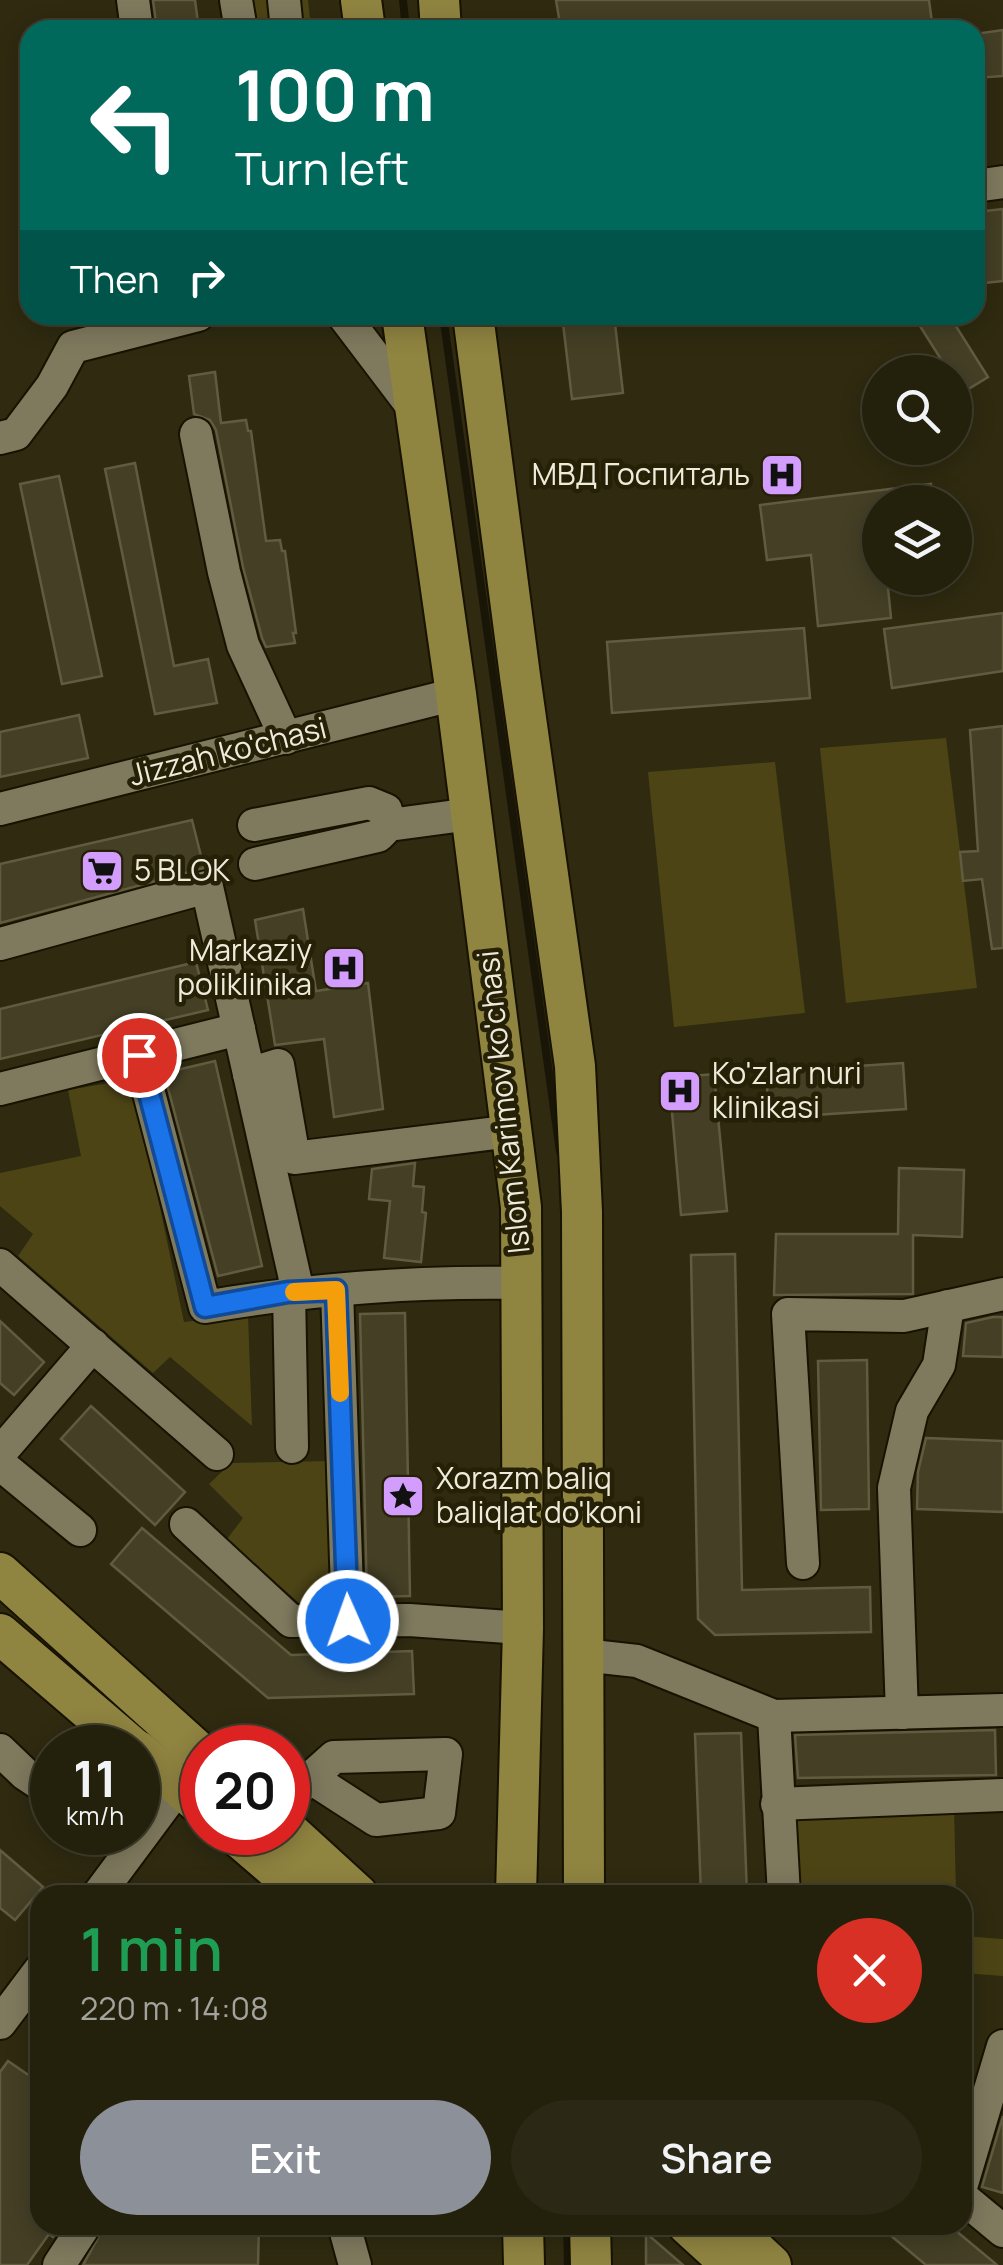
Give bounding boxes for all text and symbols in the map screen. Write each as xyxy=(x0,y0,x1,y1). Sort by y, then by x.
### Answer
text: 100 m xyxy=(235,46,435,142)
icon: left xyxy=(70,60,200,190)
text: Turn left xyxy=(235,137,409,199)
icon: right xyxy=(179,250,234,305)
text: Then xyxy=(70,252,159,304)
map controls xyxy=(862,355,972,595)
button: search xyxy=(862,355,972,465)
hospital icon: МВД Госпиталь xyxy=(759,452,805,498)
place label: МВД Госпиталь xyxy=(532,453,750,494)
button: layers xyxy=(862,485,972,595)
street label: Jizzah ko'chasi xyxy=(125,706,331,795)
supermarket icon: 5 BLOK xyxy=(79,848,125,894)
place label: 5 BLOK xyxy=(134,849,230,890)
place label: Markaziy poliklinika xyxy=(177,929,312,1004)
hospital icon: Markaziy poliklinika xyxy=(321,945,367,991)
street label: Islom Karimov ko'chasi xyxy=(466,949,539,1256)
pin xyxy=(97,1013,182,1098)
icon: arrive xyxy=(112,1028,167,1083)
place label: Ko'zlar nuri klinikasi xyxy=(712,1052,862,1127)
hospital icon: Ko'zlar nuri klinikasi xyxy=(657,1068,703,1114)
place label: Xorazm baliq baliqlat do'koni xyxy=(436,1457,642,1532)
place icon: Xorazm baliq baliqlat do'koni xyxy=(380,1473,426,1519)
position arrow xyxy=(296,1569,400,1673)
speed limit sign: 20 xyxy=(180,1725,310,1855)
text: 11 xyxy=(73,1744,117,1812)
text: km/h xyxy=(66,1798,124,1833)
text: 1 min xyxy=(80,1907,223,1989)
button: close xyxy=(817,1918,922,2023)
text: 220 m · 14:08 xyxy=(80,1986,269,2030)
button: Exit xyxy=(80,2100,491,2215)
button: Share xyxy=(511,2100,922,2215)

